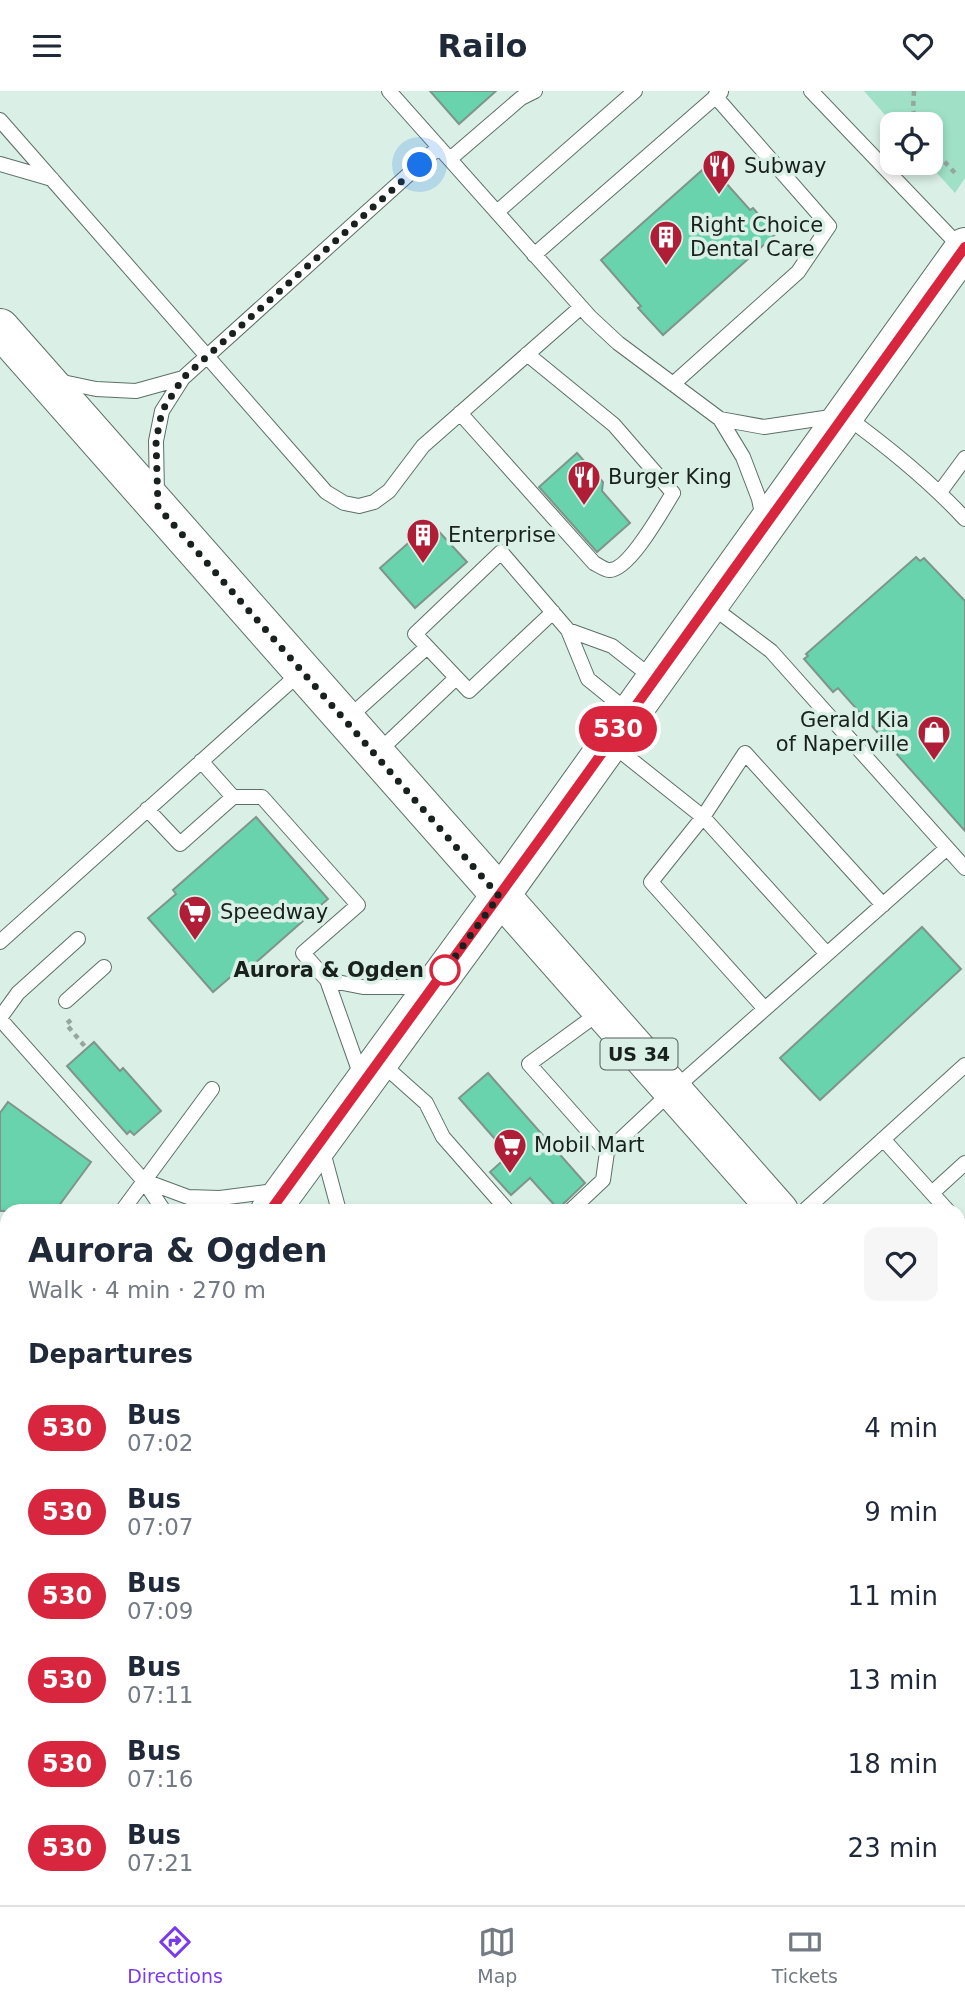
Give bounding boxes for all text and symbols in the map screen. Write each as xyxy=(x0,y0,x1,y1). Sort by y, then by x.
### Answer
icon: menu xyxy=(28,27,66,65)
text: Railo xyxy=(437,27,528,65)
icon: heart xyxy=(899,27,937,65)
map controls xyxy=(880,112,943,175)
button: locate xyxy=(880,112,943,175)
your location xyxy=(402,147,437,182)
restaurant icon: Subway xyxy=(700,147,738,196)
place label: Subway xyxy=(744,154,826,178)
place label: Right Choice Dental Care xyxy=(690,213,823,261)
building icon: Right Choice Dental Care xyxy=(647,218,685,267)
restaurant icon: Burger King xyxy=(565,458,603,507)
place label: Burger King xyxy=(608,465,732,489)
building icon: Enterprise xyxy=(404,516,442,565)
place label: Enterprise xyxy=(448,523,556,547)
line badge: 530 xyxy=(578,706,658,752)
place label: Gerald Kia of Naperville xyxy=(776,708,909,756)
shop icon: Gerald Kia of Naperville xyxy=(915,713,953,762)
text: 530 xyxy=(593,715,643,743)
supermarket icon: Speedway xyxy=(176,893,214,942)
place label: Speedway xyxy=(220,900,328,924)
marker: Aurora & Ogden xyxy=(430,955,460,985)
place label: Aurora & Ogden xyxy=(233,958,424,982)
road number: US 34 xyxy=(600,1039,678,1070)
supermarket icon: Mobil Mart xyxy=(491,1126,529,1175)
place label: Mobil Mart xyxy=(534,1133,645,1157)
button: heart xyxy=(864,1227,938,1301)
text: Aurora & Ogden xyxy=(28,1231,327,1270)
text: Walk · 4 min · 270 m xyxy=(28,1277,266,1303)
text: Departures xyxy=(28,1339,193,1369)
text: Bus xyxy=(127,1400,181,1430)
text: 4 min xyxy=(864,1413,938,1443)
text: 530 xyxy=(42,1414,92,1442)
text: 07:02 xyxy=(127,1430,193,1456)
text: Bus xyxy=(127,1484,181,1514)
text: 9 min xyxy=(864,1497,938,1527)
text: 530 xyxy=(42,1498,92,1526)
text: 07:07 xyxy=(127,1514,193,1540)
text: Bus xyxy=(127,1568,181,1598)
text: 11 min xyxy=(848,1581,938,1611)
text: 530 xyxy=(42,1582,92,1610)
text: 07:09 xyxy=(127,1598,193,1624)
text: Bus xyxy=(127,1652,181,1682)
text: 13 min xyxy=(848,1665,938,1695)
text: 530 xyxy=(42,1666,92,1694)
text: 07:11 xyxy=(127,1682,193,1708)
text: Bus xyxy=(127,1736,181,1766)
text: 18 min xyxy=(848,1749,938,1779)
text: 530 xyxy=(42,1750,92,1778)
text: 07:16 xyxy=(127,1766,193,1792)
text: Bus xyxy=(127,1820,181,1850)
text: 23 min xyxy=(848,1833,938,1863)
text: 530 xyxy=(42,1834,92,1862)
text: 07:21 xyxy=(127,1850,193,1876)
tab: Directions xyxy=(127,1923,223,1987)
tab: Map xyxy=(477,1923,517,1987)
tab: Tickets xyxy=(772,1923,838,1987)

